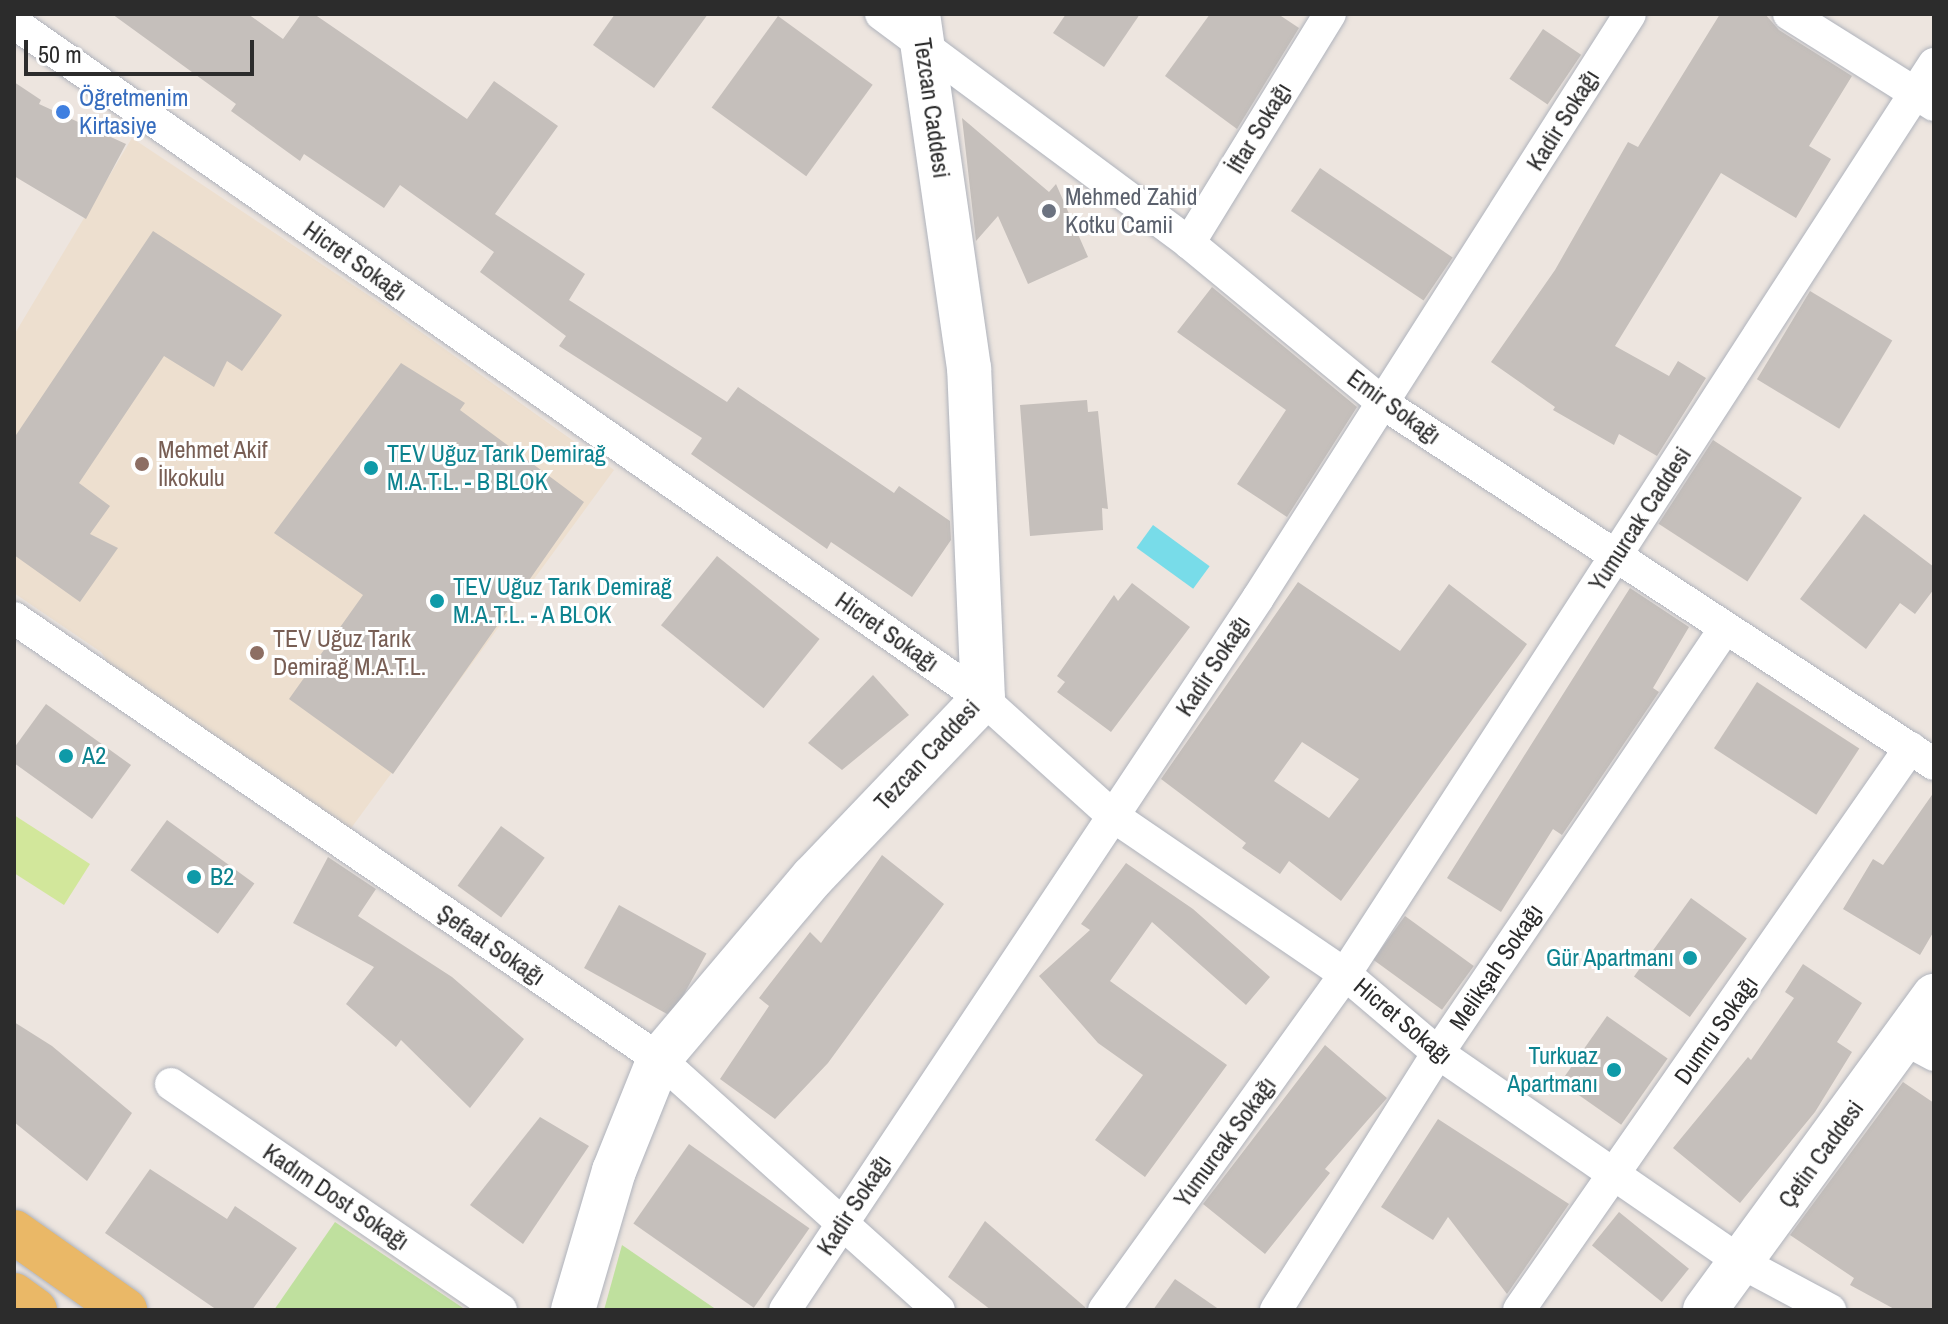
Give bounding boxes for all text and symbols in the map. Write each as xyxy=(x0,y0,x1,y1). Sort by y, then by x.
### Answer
scale bar xyxy=(28,24,258,74)
street label: Tezcan Caddesi xyxy=(908,36,956,180)
text: 50 m xyxy=(38,38,82,70)
street label: Kadir Sokağı xyxy=(1521,64,1605,176)
street label: İftar Sokağı xyxy=(1221,77,1297,179)
place label: Öğretmenim Kirtasiye xyxy=(79,84,188,140)
marker: Öğretmenim Kirtasiye xyxy=(54,103,72,121)
place label: Mehmed Zahid Kotku Camii xyxy=(1065,183,1197,239)
marker: Mehmed Zahid Kotku Camii xyxy=(1040,202,1058,220)
street label: Hicret Sokağı xyxy=(298,215,412,307)
street label: Emir Sokağı xyxy=(1342,364,1446,450)
place label: Mehmet Akif İlkokulu xyxy=(158,436,268,492)
place label: TEV Uğuz Tarık Demirağ M.A.T.L. - B BLOK xyxy=(387,440,606,496)
street label: Yumurcak Caddesi xyxy=(1583,441,1697,597)
marker: Mehmet Akif İlkokulu xyxy=(133,455,151,473)
marker: TEV Uğuz Tarık Demirağ M.A.T.L. - B BLOK xyxy=(362,459,380,477)
place label: TEV Uğuz Tarık Demirağ M.A.T.L. - A BLOK xyxy=(453,573,672,629)
street label: Hicret Sokağı xyxy=(830,586,944,678)
marker: TEV Uğuz Tarık Demirağ M.A.T.L. - A BLOK xyxy=(428,592,446,610)
street label: Kadir Sokağı xyxy=(1170,610,1256,722)
place label: TEV Uğuz Tarık Demirağ M.A.T.L. xyxy=(273,625,426,681)
marker: TEV Uğuz Tarık Demirağ M.A.T.L. xyxy=(248,644,266,662)
street label: Tezcan Caddesi xyxy=(868,694,986,816)
place label: A2 xyxy=(82,742,106,770)
marker: A2 xyxy=(57,747,75,765)
place label: B2 xyxy=(210,863,234,891)
marker: B2 xyxy=(185,868,203,886)
street label: Şefaat Sokağı xyxy=(432,898,550,992)
street label: Melikşah Sokağı xyxy=(1443,899,1549,1035)
place label: Gür Apartmanı xyxy=(1545,944,1674,972)
marker: Gür Apartmanı xyxy=(1681,949,1699,967)
street label: Dumru Sokağı xyxy=(1668,970,1764,1090)
street label: Hicret Sokağı xyxy=(1348,972,1458,1070)
place label: Turkuaz Apartmanı xyxy=(1507,1042,1598,1098)
marker: Turkuaz Apartmanı xyxy=(1605,1061,1623,1079)
street label: Yumurcak Sokağı xyxy=(1168,1071,1282,1213)
street label: Çetin Caddesi xyxy=(1772,1095,1870,1213)
street label: Kadım Dost Sokağı xyxy=(258,1138,414,1256)
street label: Kadir Sokağı xyxy=(811,1149,897,1261)

